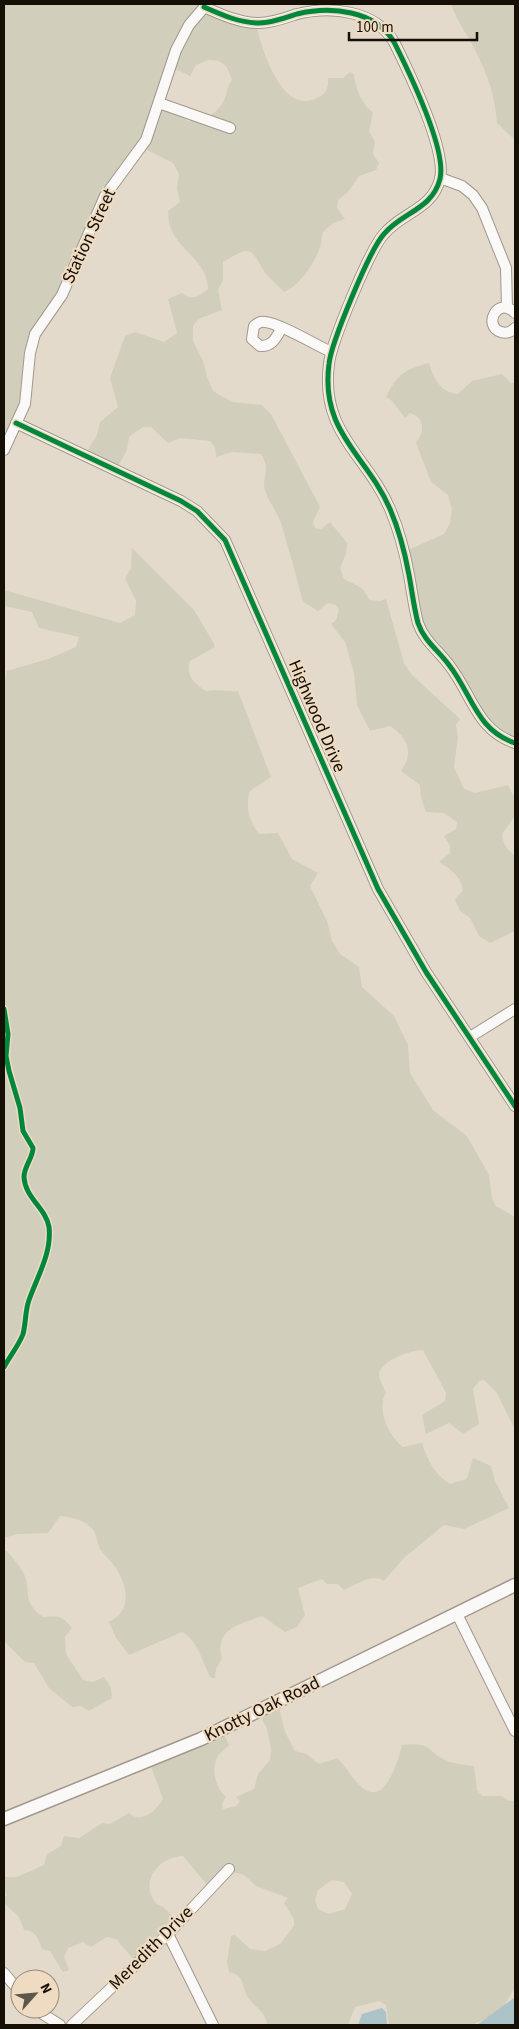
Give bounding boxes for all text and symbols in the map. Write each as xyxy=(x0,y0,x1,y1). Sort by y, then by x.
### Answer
scale bar xyxy=(349,10,476,42)
text: 100 m xyxy=(356,17,394,38)
street label: Station Street xyxy=(56,184,122,288)
street label: Highwood Drive xyxy=(282,656,352,776)
street label: Knotty Oak Road xyxy=(200,1670,324,1748)
street label: Meredith Drive xyxy=(103,1900,199,1996)
north arrow xyxy=(10,1969,60,2019)
text: N xyxy=(35,1980,57,1997)

